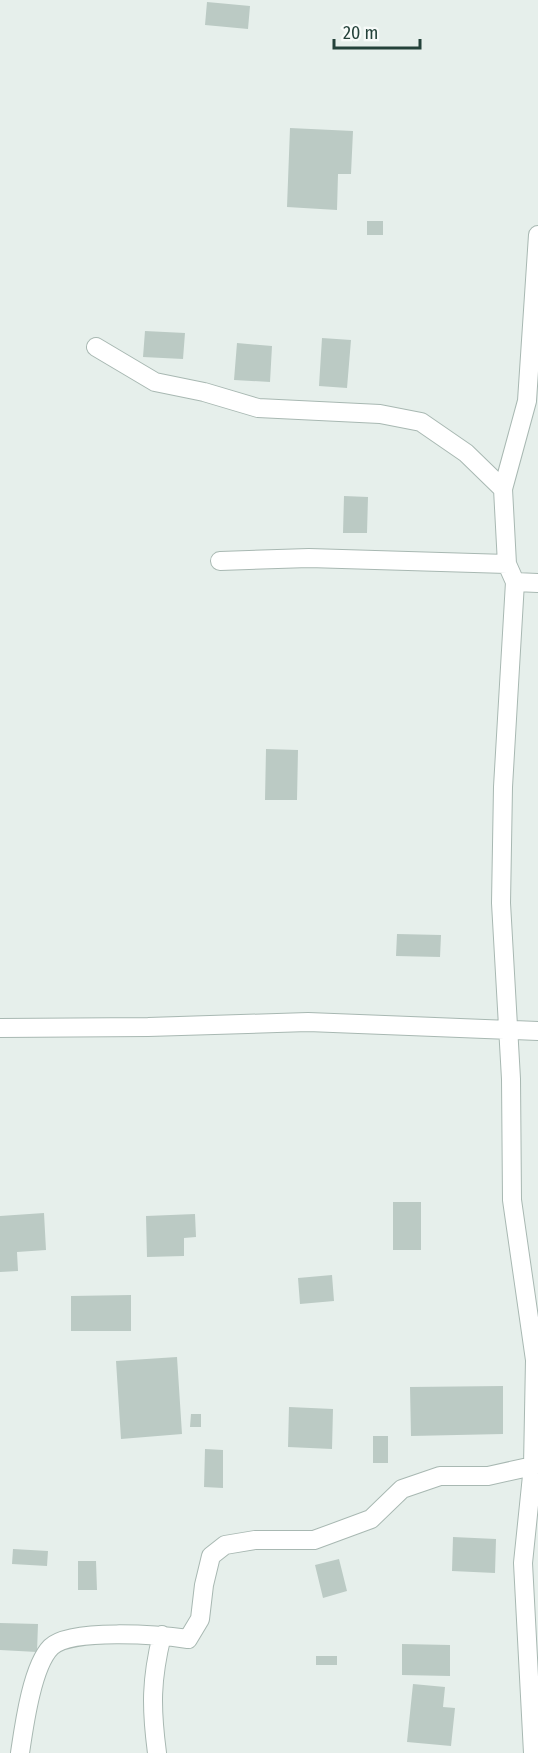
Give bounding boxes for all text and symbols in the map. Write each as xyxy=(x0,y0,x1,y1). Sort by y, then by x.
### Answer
scale bar xyxy=(334,12,420,50)
text: 20 m xyxy=(343,22,378,44)

